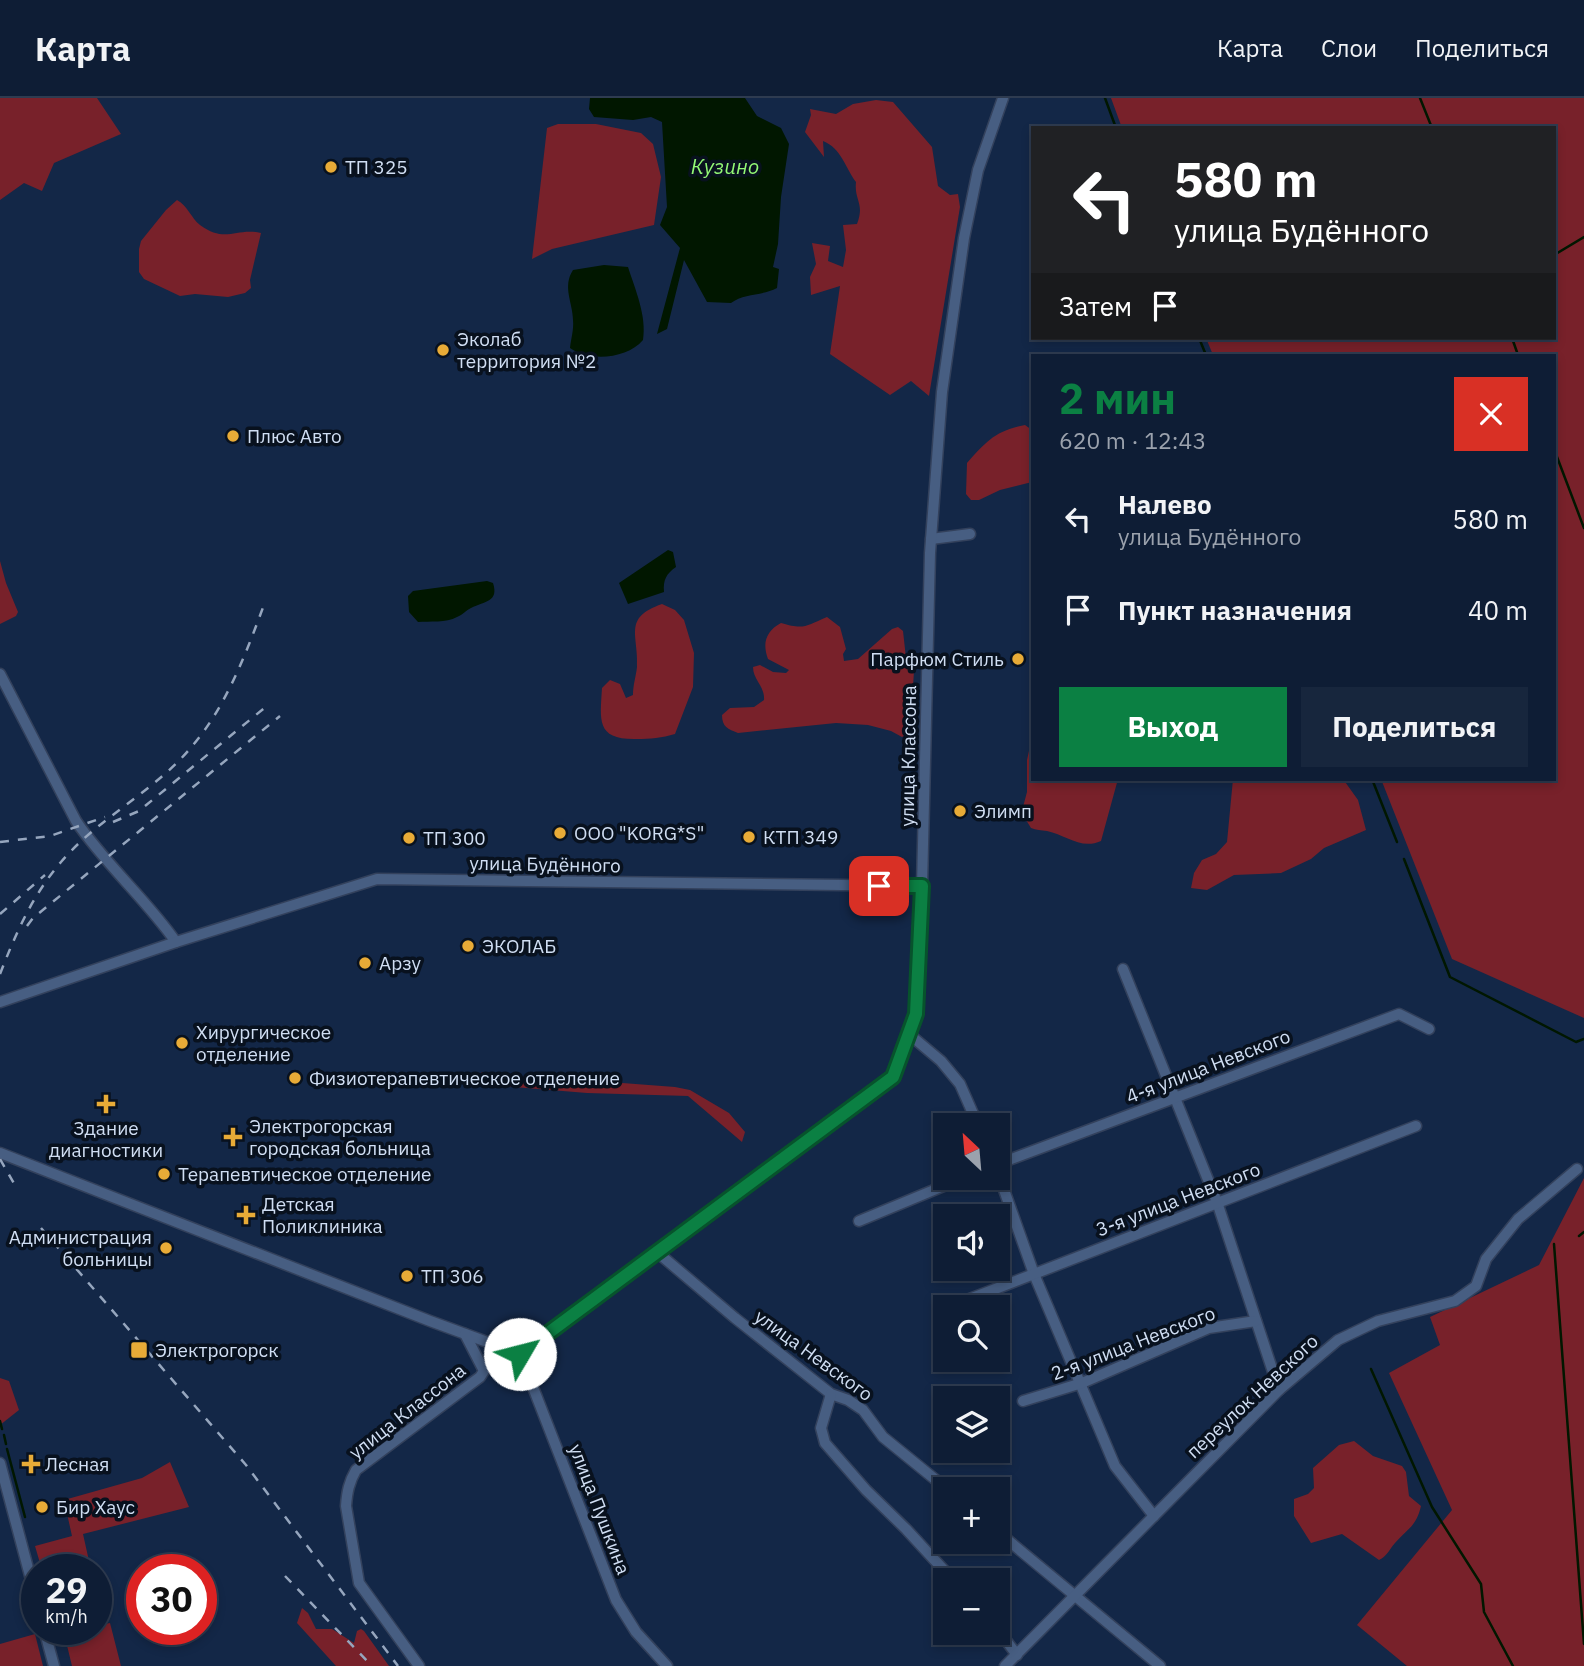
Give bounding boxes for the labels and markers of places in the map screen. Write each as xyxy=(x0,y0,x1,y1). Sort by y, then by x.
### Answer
place label: ТП 325 xyxy=(345,155,408,179)
marker: ТП 325 xyxy=(323,159,339,175)
place label: Эколаб территория №2 xyxy=(457,327,596,373)
marker: Эколаб территория №2 xyxy=(435,342,451,358)
place label: Плюс Авто xyxy=(247,424,342,448)
marker: Плюс Авто xyxy=(225,428,241,444)
place label: Парфюм Стиль xyxy=(870,647,1004,671)
marker: Парфюм Стиль xyxy=(1010,651,1026,667)
place label: Элимп xyxy=(974,799,1032,823)
marker: Элимп xyxy=(952,803,968,819)
place label: ООО "KORG*S" xyxy=(574,821,704,845)
marker: ООО "KORG*S" xyxy=(552,825,568,841)
place label: КТП 349 xyxy=(763,825,838,849)
place label: ТП 300 xyxy=(423,826,486,850)
marker: КТП 349 xyxy=(741,829,757,845)
marker: ТП 300 xyxy=(401,830,417,846)
pin xyxy=(849,856,909,916)
place label: ЭКОЛАБ xyxy=(482,934,556,958)
marker: ЭКОЛАБ xyxy=(460,938,476,954)
place label: Арзу xyxy=(379,951,422,975)
marker: Арзу xyxy=(357,955,373,971)
place label: Хирургическое отделение xyxy=(196,1020,331,1066)
marker: Хирургическое отделение xyxy=(174,1035,190,1051)
place label: Физиотерапевтическое отделение xyxy=(309,1066,620,1090)
marker: Физиотерапевтическое отделение xyxy=(287,1070,303,1086)
marker: Здание диагностики xyxy=(96,1094,116,1114)
place label: Электрогорская городская больница xyxy=(249,1114,431,1160)
place label: Здание диагностики xyxy=(49,1116,163,1162)
marker: Электрогорская городская больница xyxy=(223,1127,243,1147)
place label: Терапевтическое отделение xyxy=(178,1162,432,1186)
marker: Терапевтическое отделение xyxy=(156,1166,172,1182)
place label: Детская Поликлиника xyxy=(262,1192,383,1238)
marker: Детская Поликлиника xyxy=(236,1205,256,1225)
place label: Администрация больницы xyxy=(9,1225,152,1271)
marker: Администрация больницы xyxy=(158,1240,174,1256)
place label: ТП 306 xyxy=(421,1264,484,1288)
marker: ТП 306 xyxy=(399,1268,415,1284)
place label: Электрогорск xyxy=(155,1338,279,1362)
marker: Электрогорск xyxy=(129,1340,149,1360)
place label: Лесная xyxy=(45,1452,109,1476)
marker: Лесная xyxy=(23,1456,39,1472)
place label: Бир Хаус xyxy=(56,1495,135,1519)
marker: Бир Хаус xyxy=(34,1499,50,1515)

